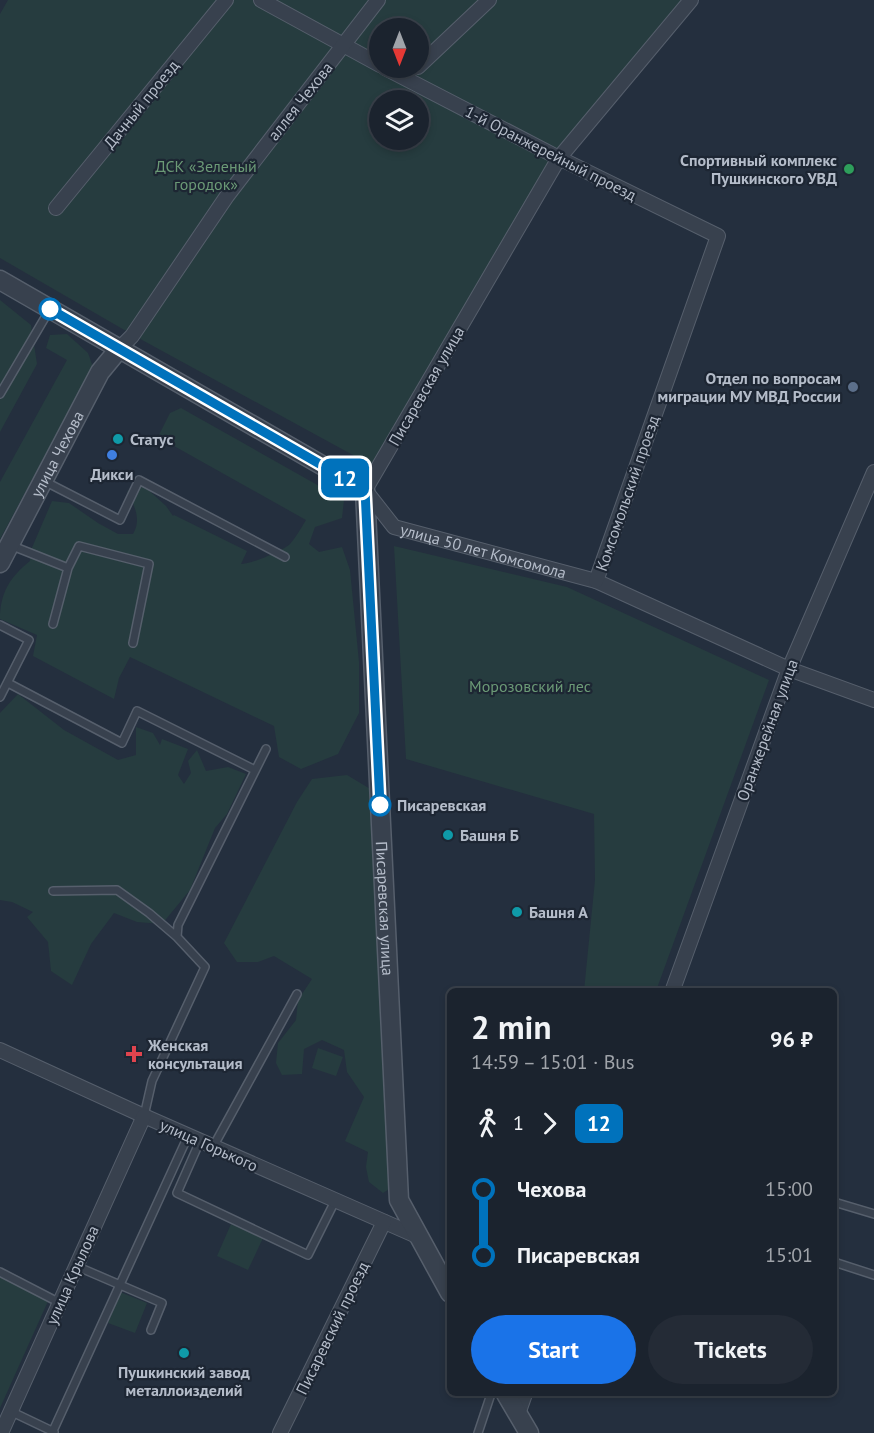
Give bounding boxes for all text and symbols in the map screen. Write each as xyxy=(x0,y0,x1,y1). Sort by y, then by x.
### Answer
north arrow xyxy=(369,18,429,78)
map controls xyxy=(369,18,429,150)
street label: Дачный проезд xyxy=(99,55,183,152)
street label: аллея Чехова xyxy=(263,58,337,144)
button: layers xyxy=(369,90,429,150)
street label: 1-й Оранжерейный проезд xyxy=(462,101,640,205)
place label: Спортивный комплекс Пушкинского УВД xyxy=(680,150,837,188)
park label: ДСК «Зеленый городок» xyxy=(155,156,257,194)
marker: Спортивный комплекс Пушкинского УВД xyxy=(842,162,856,176)
unlabelled marker xyxy=(39,298,61,320)
street label: Писаревская улица xyxy=(384,323,468,449)
place label: Отдел по вопросам миграции МУ МВД России xyxy=(658,368,841,406)
marker: Отдел по вопросам миграции МУ МВД России xyxy=(846,380,860,394)
street label: улица Чехова xyxy=(26,407,88,501)
street label: Комсомольский проезд xyxy=(591,412,663,574)
place label: Статус xyxy=(130,429,173,449)
marker: Статус xyxy=(111,432,125,446)
marker: Дикси xyxy=(105,448,119,462)
line badge: 12 xyxy=(318,458,372,498)
place label: Дикси xyxy=(90,464,134,484)
text: 12 xyxy=(333,465,357,492)
street label: улица 50 лет Комсомола xyxy=(398,519,569,583)
street label: Оранжерейная улица xyxy=(732,656,802,804)
park label: Морозовский лес xyxy=(469,676,591,696)
marker: Писаревская xyxy=(369,794,391,816)
place label: Писаревская xyxy=(397,795,486,815)
place label: Башня Б xyxy=(460,825,519,845)
marker: Башня Б xyxy=(441,828,455,842)
street label: Писаревская улица xyxy=(372,841,398,976)
place label: Башня А xyxy=(529,902,588,922)
marker: Башня А xyxy=(510,905,524,919)
text: 2 min xyxy=(471,1005,552,1048)
text: 96 ₽ xyxy=(770,1025,813,1053)
place label: Женская консультация xyxy=(147,1035,242,1073)
marker: Женская консультация xyxy=(125,1045,143,1063)
text: 14:59 – 15:01 · Bus xyxy=(471,1049,635,1075)
icon: walk xyxy=(471,1107,504,1140)
icon: forward xyxy=(533,1107,566,1140)
text: 1 xyxy=(513,1110,524,1136)
text: 12 xyxy=(587,1110,611,1137)
street label: улица Горького xyxy=(157,1114,261,1176)
text: Чехова xyxy=(517,1175,586,1203)
text: 15:00 xyxy=(765,1176,813,1202)
street label: улица Крылова xyxy=(41,1222,103,1328)
text: Писаревская xyxy=(517,1241,640,1269)
text: 15:01 xyxy=(765,1242,813,1268)
street label: Писаревский проезд xyxy=(291,1258,373,1398)
button: Start xyxy=(471,1315,636,1384)
button: Tickets xyxy=(648,1315,813,1384)
marker: Пушкинский завод металлоизделий xyxy=(177,1346,191,1360)
place label: Пушкинский завод металлоизделий xyxy=(118,1362,250,1400)

